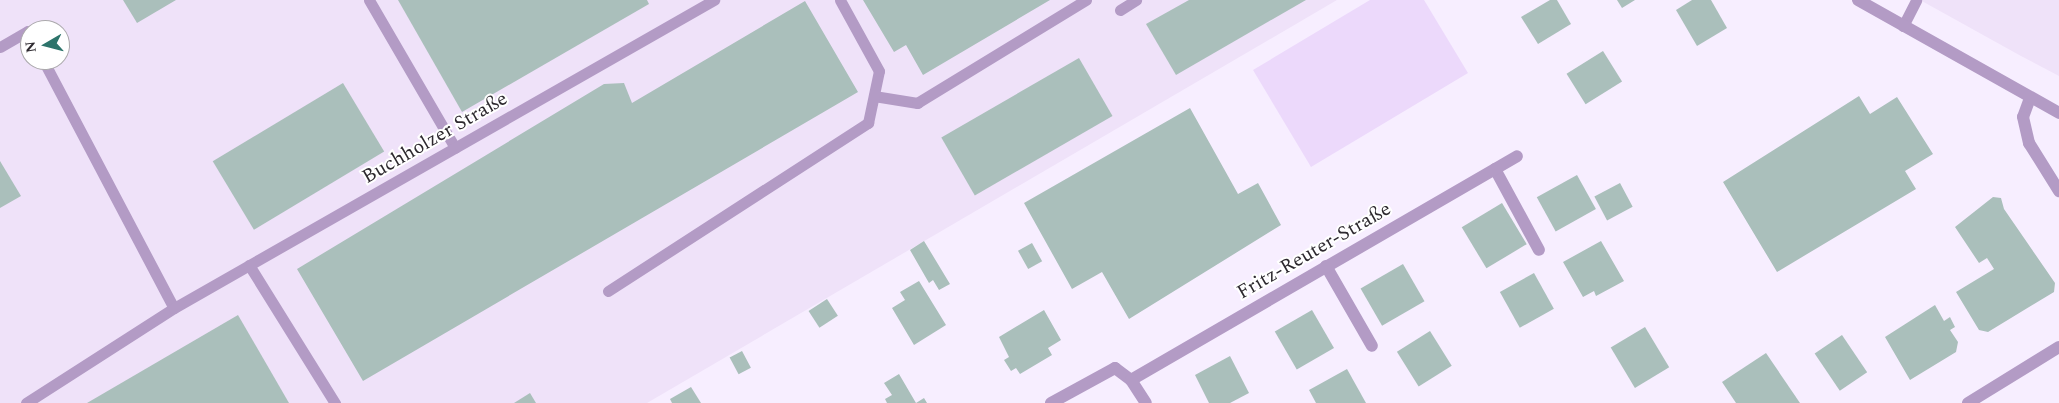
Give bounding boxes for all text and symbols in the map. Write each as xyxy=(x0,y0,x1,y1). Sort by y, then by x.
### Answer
north arrow xyxy=(20,20,70,70)
text: N xyxy=(19,40,42,54)
street label: Buchholzer Straße xyxy=(358,87,512,189)
street label: Fritz-Reuter-Straße xyxy=(1233,197,1395,305)

